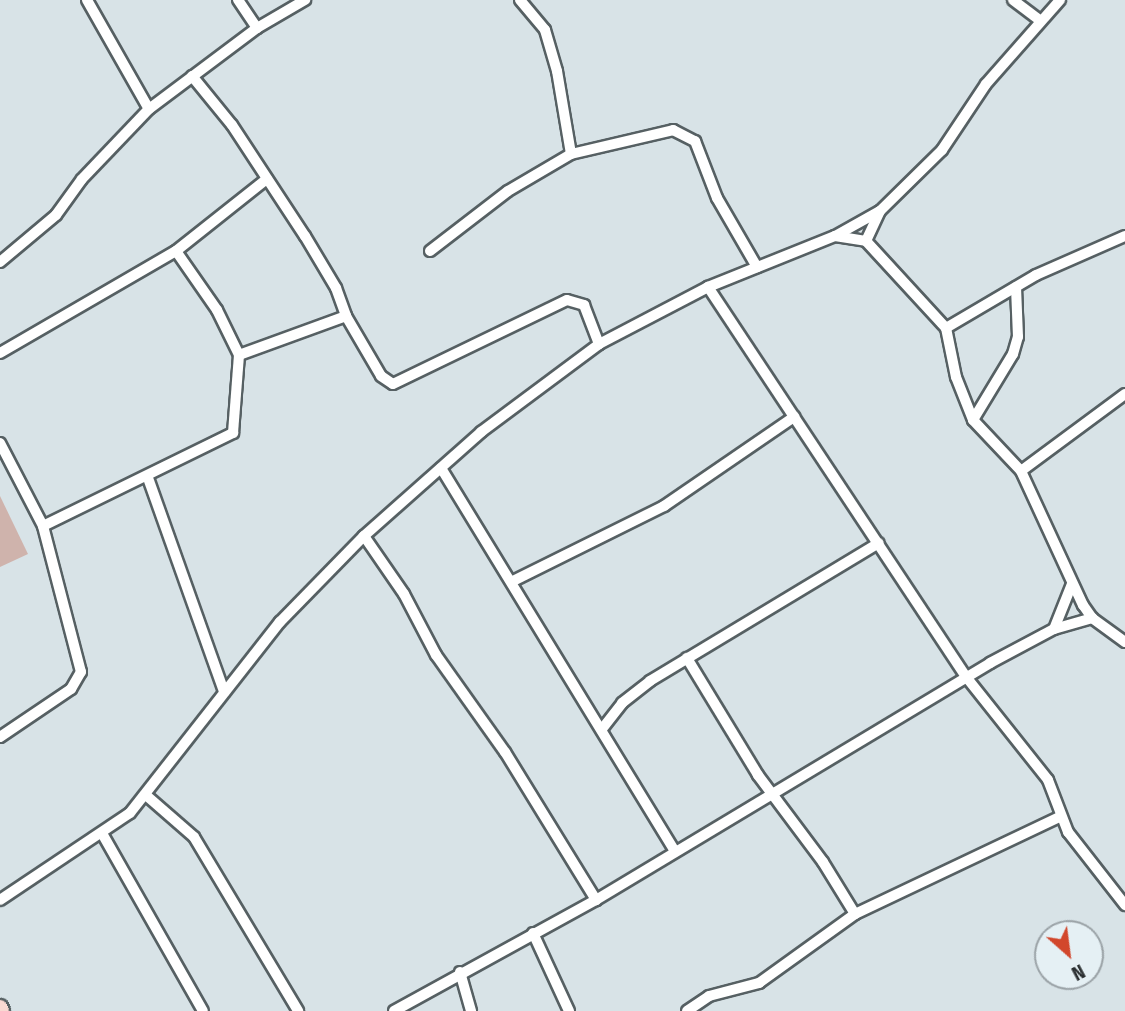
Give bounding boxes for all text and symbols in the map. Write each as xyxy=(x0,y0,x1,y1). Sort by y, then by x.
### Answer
north arrow xyxy=(1034,920,1104,990)
text: N xyxy=(1068,959,1089,985)

